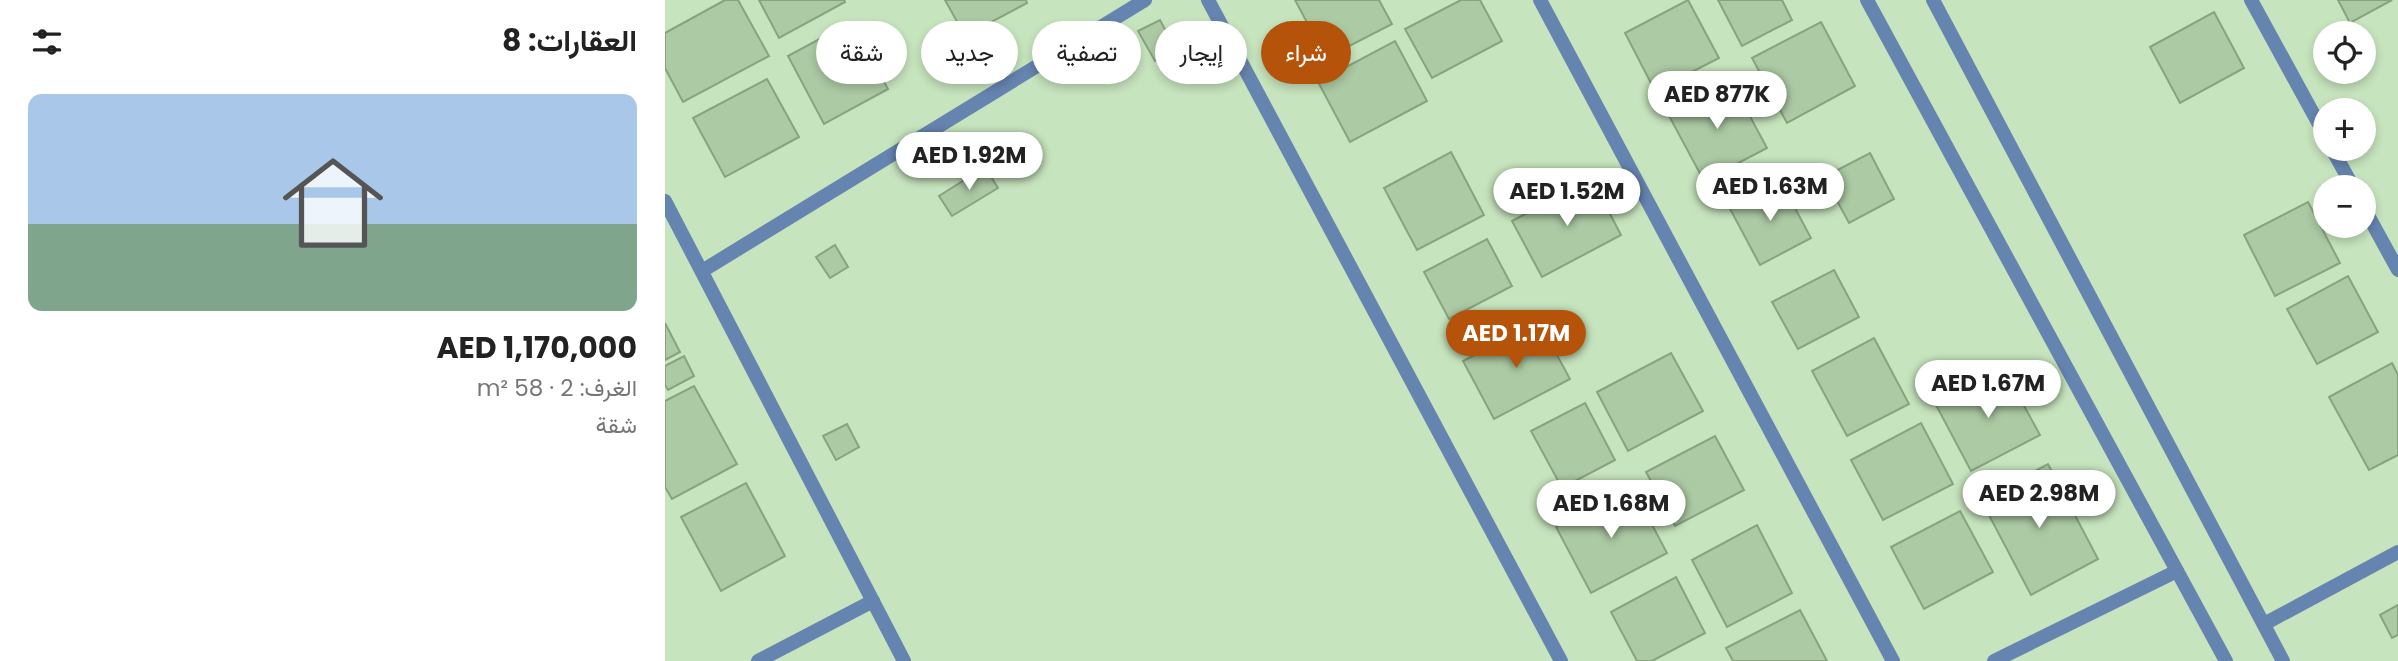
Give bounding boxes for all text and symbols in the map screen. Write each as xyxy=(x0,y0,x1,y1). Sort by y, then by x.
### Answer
text: العقارات: 8 xyxy=(502,19,637,62)
chip: شقة xyxy=(816,21,907,84)
chip: جديد xyxy=(921,21,1018,84)
chip: تصفية xyxy=(1032,21,1141,84)
chip: إيجار xyxy=(1155,21,1247,84)
chip: شراء xyxy=(1261,21,1351,84)
map controls xyxy=(2313,21,2376,238)
button: locate xyxy=(2313,21,2376,84)
icon: filters xyxy=(28,23,66,61)
pin: AED 877K xyxy=(1645,72,1789,131)
text: AED 877K xyxy=(1664,78,1770,110)
button: + xyxy=(2313,98,2376,161)
pin: AED 1.92M xyxy=(889,132,1049,192)
text: AED 1.92M xyxy=(912,139,1026,171)
icon: home xyxy=(270,140,396,266)
pin: AED 1.63M xyxy=(1690,164,1850,223)
pin: AED 1.52M xyxy=(1487,168,1647,228)
text: AED 1.63M xyxy=(1712,170,1828,202)
text: AED 1.52M xyxy=(1509,175,1625,207)
button: − xyxy=(2313,175,2376,238)
pin: AED 1.17M xyxy=(1436,310,1596,370)
text: AED 1.17M xyxy=(1462,317,1570,349)
text: AED 1,170,000 xyxy=(436,326,637,369)
pin: AED 1.67M xyxy=(1908,360,2068,420)
text: AED 1.67M xyxy=(1931,367,2045,399)
text: الغرف: 2 · 58 m² xyxy=(477,372,637,404)
text: شقة xyxy=(595,409,637,441)
pin: AED 2.98M xyxy=(1959,470,2119,530)
text: AED 2.98M xyxy=(1979,477,2099,509)
pin: AED 1.68M xyxy=(1531,480,1691,540)
text: AED 1.68M xyxy=(1553,487,1669,519)

